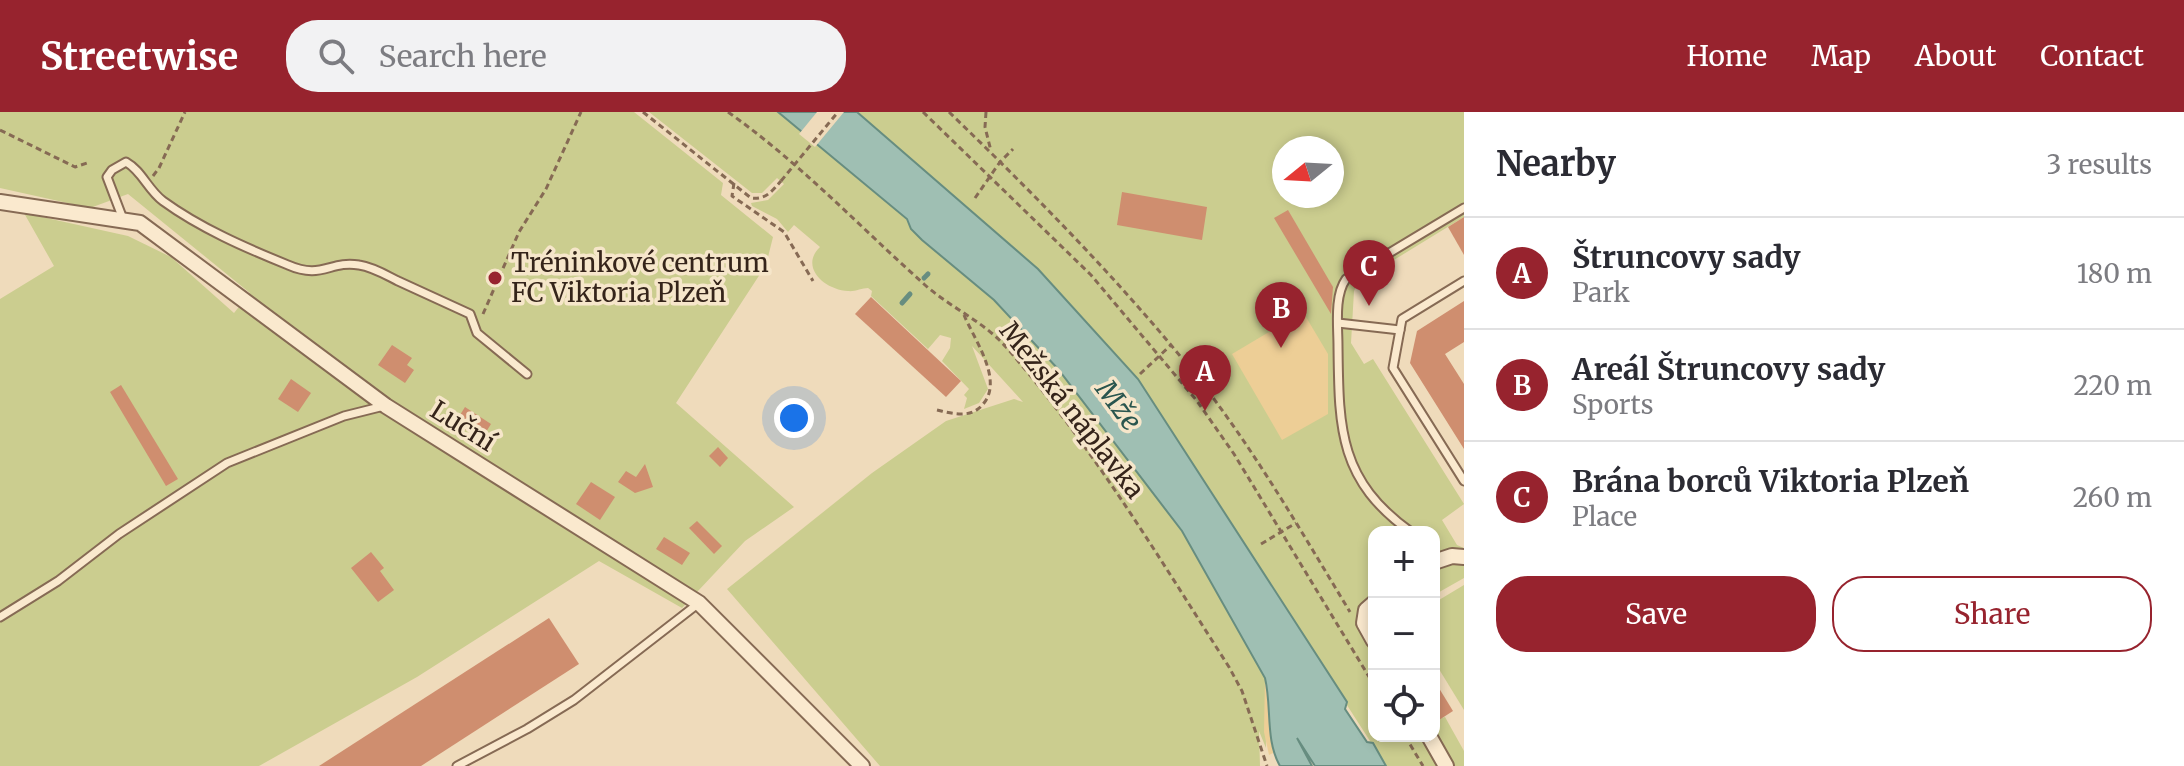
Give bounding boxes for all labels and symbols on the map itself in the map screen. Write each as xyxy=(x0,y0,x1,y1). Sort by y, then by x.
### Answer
north arrow xyxy=(1272,136,1344,208)
pin: C xyxy=(1343,240,1395,306)
place label: Tréninkové centrum FC Viktoria Plzeň xyxy=(511,246,769,309)
marker: Tréninkové centrum FC Viktoria Plzeň xyxy=(486,269,504,287)
pin: B xyxy=(1255,282,1307,348)
street label: Mežská náplavka xyxy=(993,315,1152,505)
pin: A xyxy=(1179,345,1231,411)
water label: Mže xyxy=(1088,372,1150,438)
street label: Luční xyxy=(425,393,502,459)
your location xyxy=(774,398,814,438)

